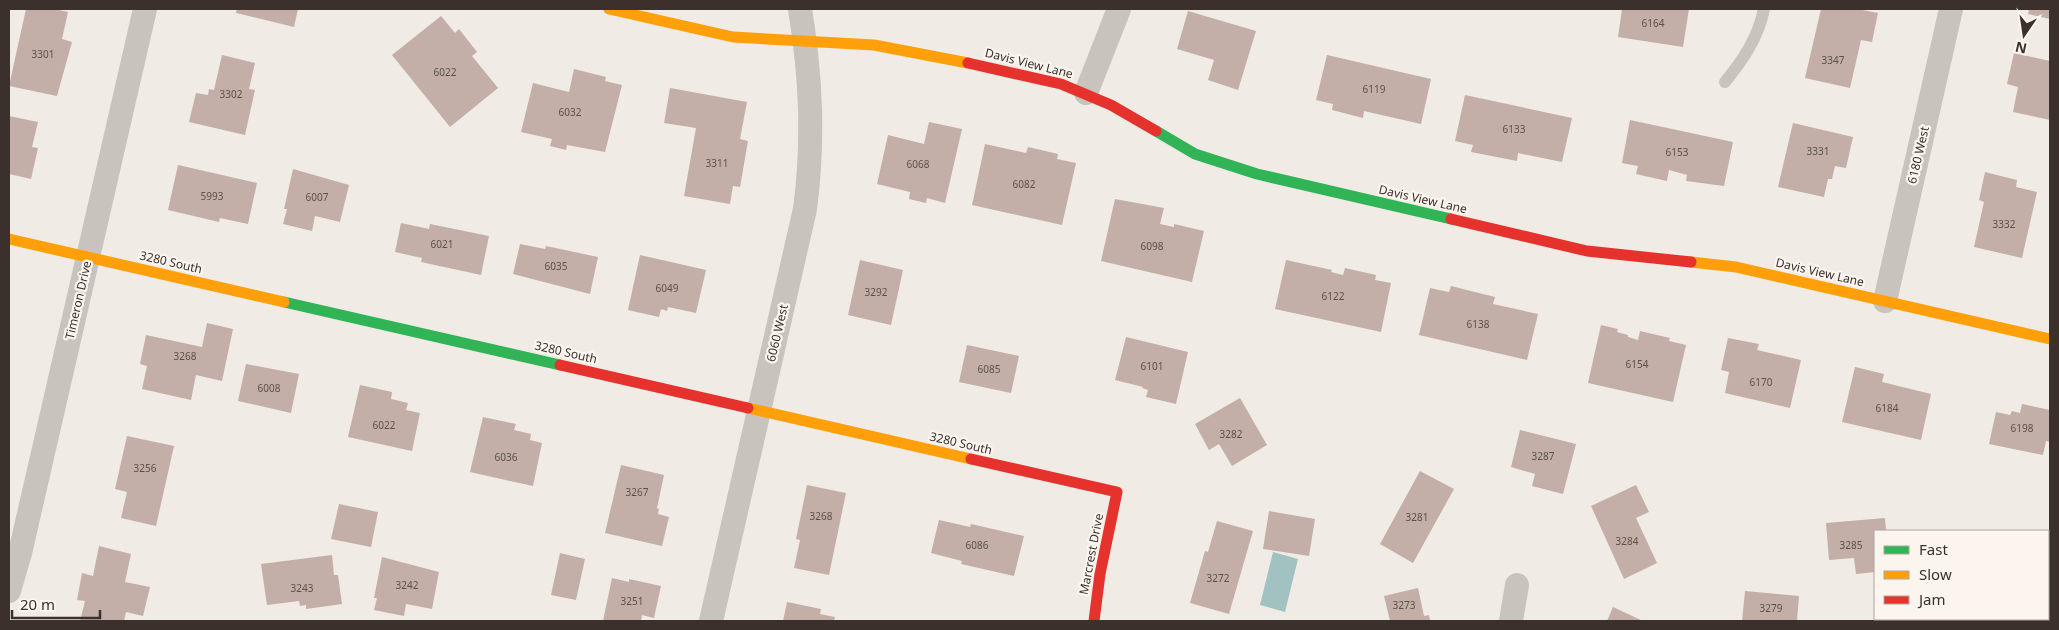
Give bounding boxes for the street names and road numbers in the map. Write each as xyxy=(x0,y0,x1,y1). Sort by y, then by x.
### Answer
street label: Davis View Lane xyxy=(983,44,1075,82)
street label: 6180 West xyxy=(1903,124,1933,185)
street label: Davis View Lane xyxy=(1377,181,1469,217)
street label: 3280 South xyxy=(138,247,204,277)
street label: Davis View Lane xyxy=(1774,254,1866,290)
street label: Timeron Drive xyxy=(61,259,95,341)
street label: 6060 West xyxy=(762,302,792,363)
street label: 3280 South xyxy=(533,337,599,367)
street label: 3280 South xyxy=(928,428,994,458)
street label: Marcrest Drive xyxy=(1075,512,1107,596)

